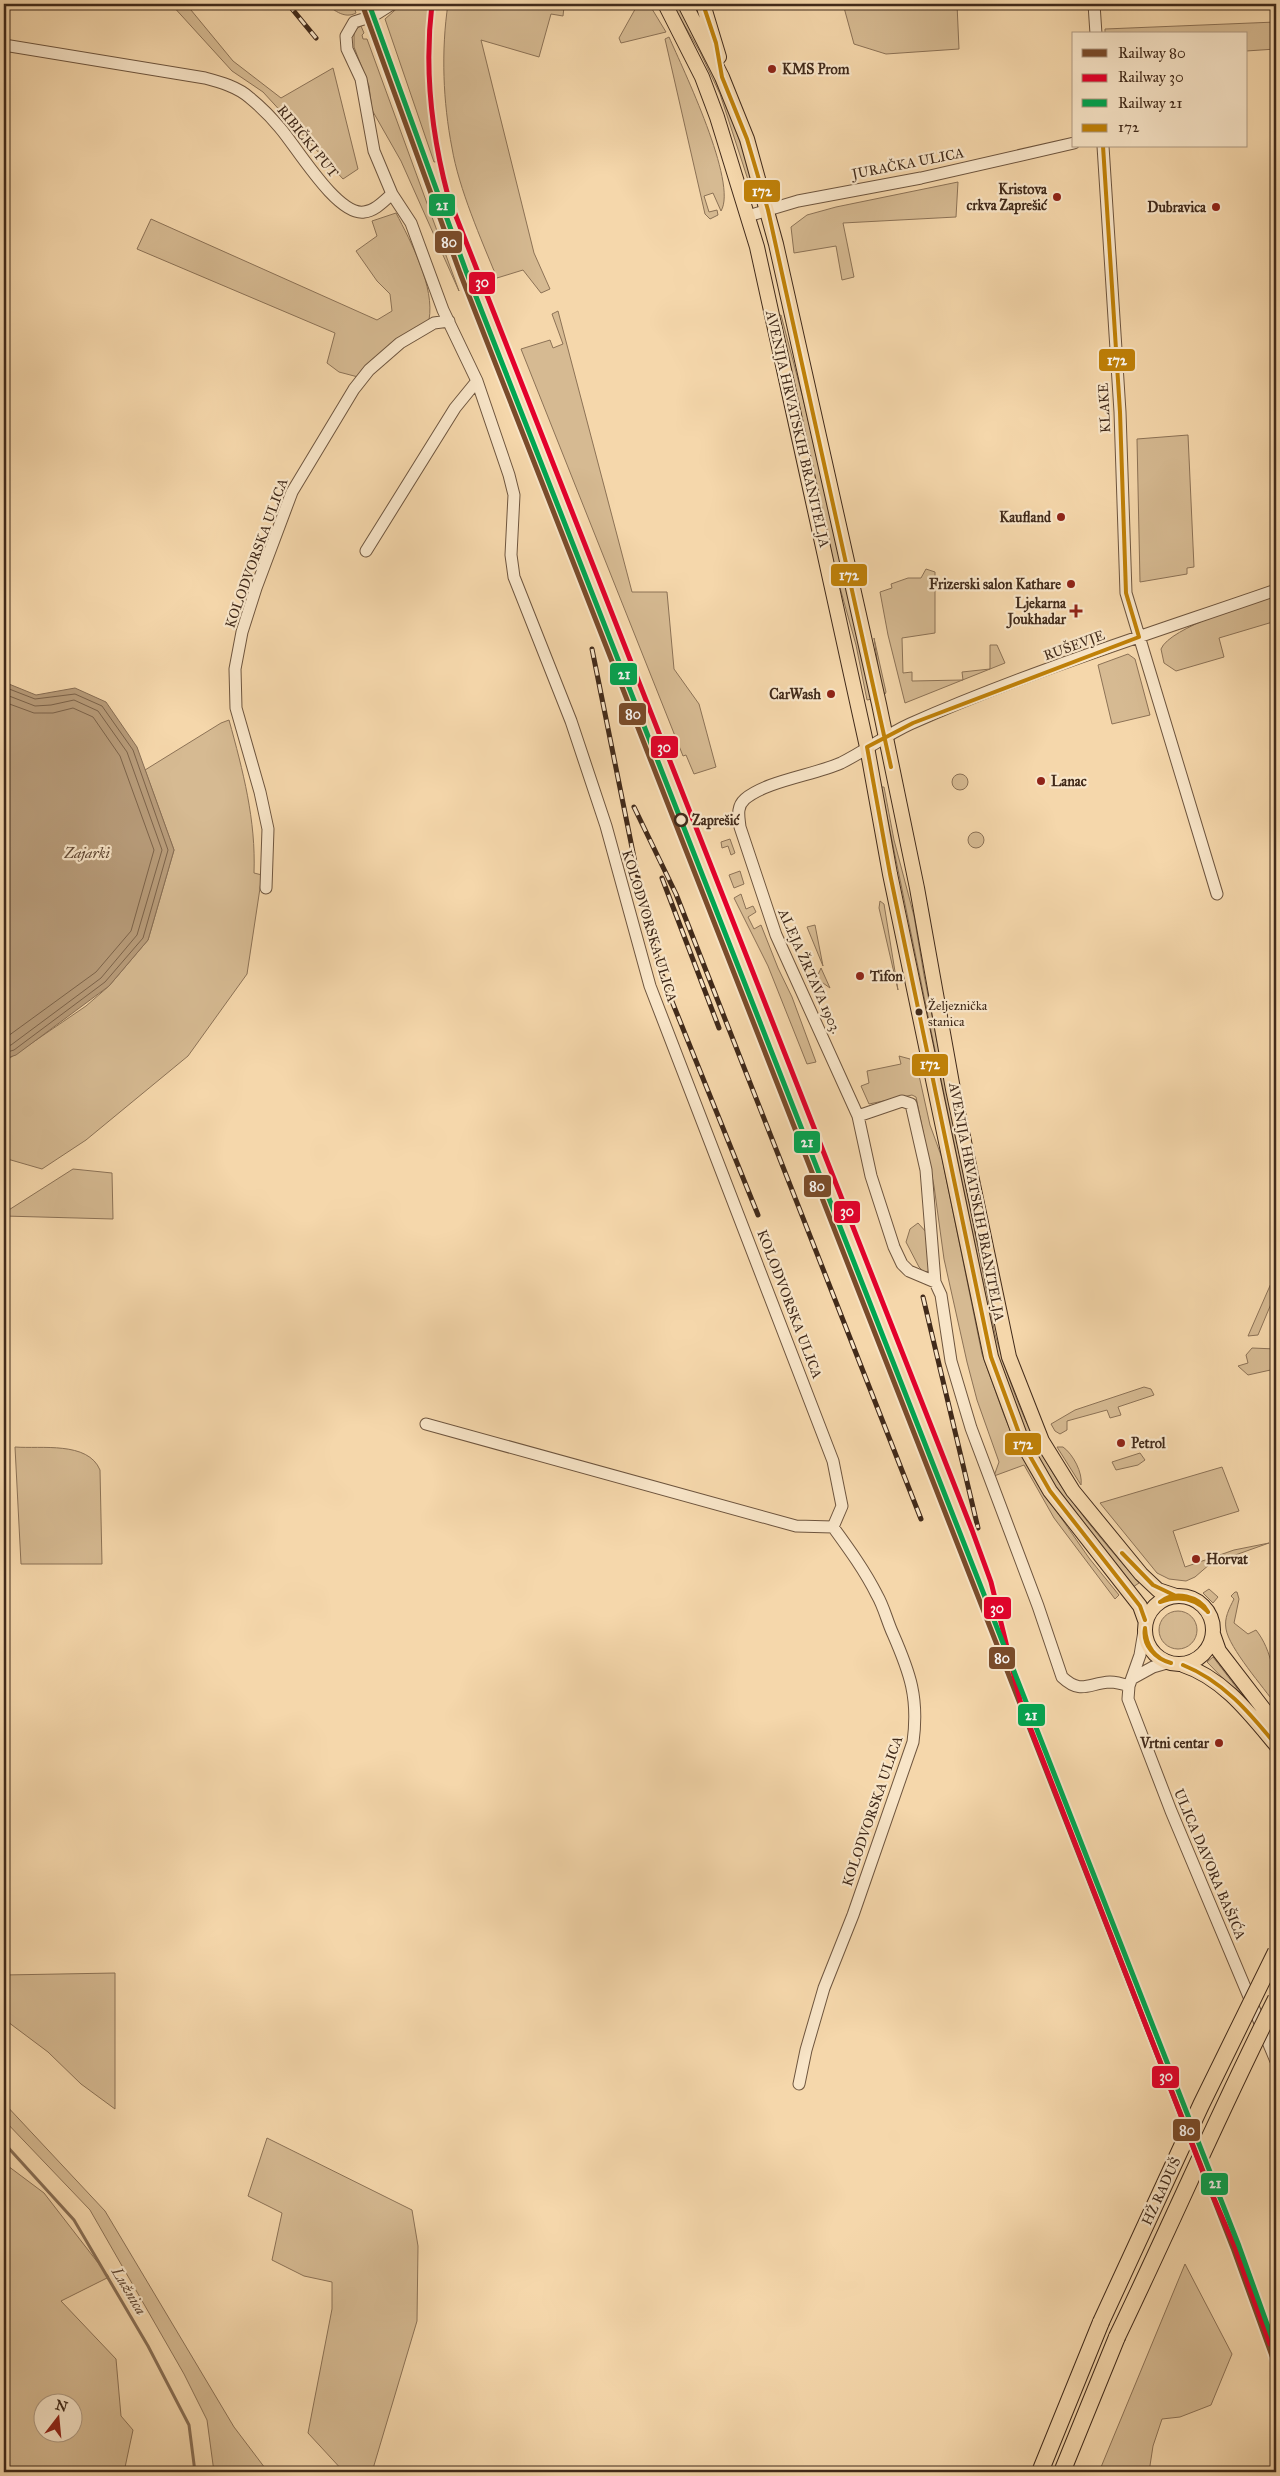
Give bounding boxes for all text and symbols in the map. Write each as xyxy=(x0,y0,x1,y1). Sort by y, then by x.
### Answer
legend xyxy=(1072,32,1248,148)
text: Railway 80 xyxy=(1118,44,1186,62)
place label: KMS Prom xyxy=(782,61,850,78)
marker: KMS Prom xyxy=(766,63,778,75)
text: Railway 30 xyxy=(1118,68,1184,86)
text: Railway 21 xyxy=(1118,94,1183,112)
street label: RIBIČKI PUT xyxy=(273,101,344,181)
text: 172 xyxy=(1118,118,1140,136)
street label: JURAČKA ULICA xyxy=(848,142,966,184)
line badge: 172 xyxy=(743,179,781,203)
place label: Kristova crkva Zaprešić xyxy=(966,181,1048,215)
text: 172 xyxy=(752,183,773,200)
marker: Kristova crkva Zaprešić xyxy=(1051,191,1063,203)
line badge: 21 xyxy=(428,193,456,217)
text: 21 xyxy=(436,197,449,214)
place label: Dubravica xyxy=(1147,199,1207,216)
marker: Dubravica xyxy=(1210,201,1222,213)
line badge: 80 xyxy=(434,230,463,254)
text: 80 xyxy=(441,234,457,251)
line badge: 30 xyxy=(468,271,496,295)
text: 30 xyxy=(475,274,489,292)
street label: AVENIJA HRVATSKIH BRANITELJA xyxy=(761,308,833,550)
line badge: 172 xyxy=(1098,348,1136,372)
text: 172 xyxy=(1107,352,1128,369)
street label: KLAKE xyxy=(1095,383,1114,433)
street label: KOLODVORSKA ULICA xyxy=(221,475,292,630)
place label: Kaufland xyxy=(999,509,1052,526)
marker: Kaufland xyxy=(1055,511,1067,523)
line badge: 172 xyxy=(830,563,868,587)
text: 172 xyxy=(839,567,860,584)
place label: Frizerski salon Kathare xyxy=(929,576,1061,593)
marker: Frizerski salon Kathare xyxy=(1065,578,1077,590)
place label: Ljekarna Joukhadar xyxy=(1006,595,1067,629)
marker: Ljekarna Joukhadar xyxy=(1070,605,1082,617)
street label: RUŠEVJE xyxy=(1041,625,1107,665)
line badge: 21 xyxy=(609,662,638,686)
text: 21 xyxy=(618,666,631,683)
place label: CarWash xyxy=(769,686,821,703)
marker: CarWash xyxy=(825,688,837,700)
line badge: 80 xyxy=(618,702,647,726)
text: 80 xyxy=(625,706,641,723)
line badge: 30 xyxy=(650,735,679,759)
text: 30 xyxy=(657,739,671,757)
place label: Lanac xyxy=(1051,773,1087,790)
marker: Lanac xyxy=(1035,775,1047,787)
place label: Zaprešić xyxy=(692,812,740,830)
marker: Zaprešić xyxy=(674,813,688,827)
water label: Zajarki xyxy=(63,844,110,862)
street label: KOLODVORSKA ULICA xyxy=(618,848,681,1005)
street label: ALEJA ŽRTAVA 1903. xyxy=(773,904,847,1037)
place label: Tifon xyxy=(869,968,903,985)
marker: Tifon xyxy=(854,970,866,982)
place label: Željeznička stanica xyxy=(928,997,988,1030)
marker: Željeznička stanica xyxy=(914,1007,924,1017)
line badge: 172 xyxy=(911,1053,949,1077)
text: 172 xyxy=(920,1056,941,1073)
street label: AVENIJA HRVATSKIH BRANITELJA xyxy=(944,1080,1008,1324)
line badge: 21 xyxy=(793,1130,821,1154)
text: 21 xyxy=(801,1134,814,1151)
line badge: 80 xyxy=(803,1174,832,1198)
text: 80 xyxy=(809,1178,825,1195)
line badge: 30 xyxy=(833,1200,861,1224)
text: 30 xyxy=(840,1203,854,1221)
street label: KOLODVORSKA ULICA xyxy=(753,1227,826,1382)
line badge: 172 xyxy=(1004,1432,1042,1456)
place label: Petrol xyxy=(1131,1435,1167,1452)
text: 172 xyxy=(1013,1436,1034,1453)
marker: Petrol xyxy=(1115,1437,1127,1449)
place label: Horvat xyxy=(1206,1551,1248,1568)
marker: Horvat xyxy=(1190,1553,1202,1565)
line badge: 30 xyxy=(983,1596,1012,1620)
text: 30 xyxy=(990,1600,1004,1618)
line badge: 80 xyxy=(988,1646,1016,1670)
text: 80 xyxy=(994,1650,1010,1667)
line badge: 21 xyxy=(1017,1703,1046,1727)
text: 21 xyxy=(1025,1707,1038,1724)
street label: KOLODVORSKA ULICA xyxy=(839,1733,906,1889)
place label: Vrtni centar xyxy=(1139,1735,1210,1752)
marker: Vrtni centar xyxy=(1213,1737,1225,1749)
street label: ULICA DAVORA BAŠIĆA xyxy=(1170,1785,1251,1943)
line badge: 30 xyxy=(1151,2065,1180,2089)
text: 30 xyxy=(1159,2068,1173,2086)
line badge: 80 xyxy=(1172,2118,1201,2142)
text: 80 xyxy=(1179,2122,1195,2139)
street label: HŽ RADUŠ xyxy=(1136,2154,1185,2228)
line badge: 21 xyxy=(1200,2172,1229,2196)
text: 21 xyxy=(1209,2175,1222,2192)
water label: Lužnica xyxy=(107,2263,150,2318)
north arrow xyxy=(32,2394,82,2444)
text: N xyxy=(53,2396,70,2416)

